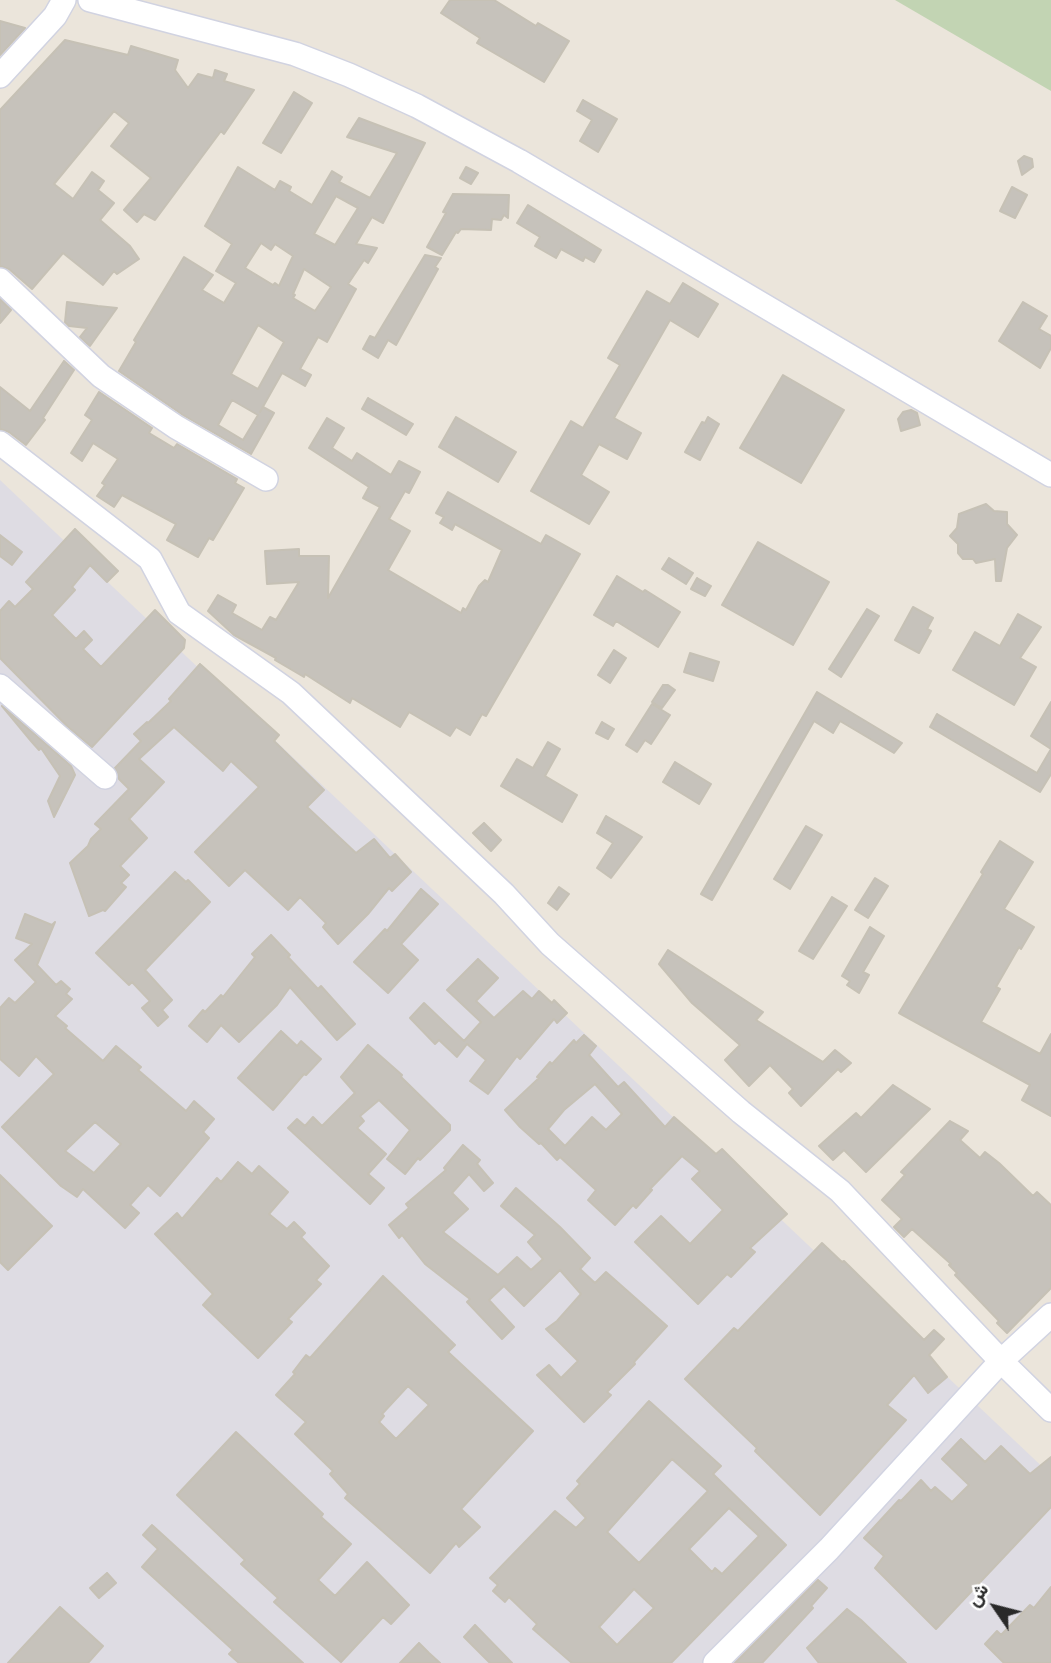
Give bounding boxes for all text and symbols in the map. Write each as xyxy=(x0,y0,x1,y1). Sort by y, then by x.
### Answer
north arrow xyxy=(960,1572,1030,1642)
text: ش xyxy=(961,1579,993,1611)

